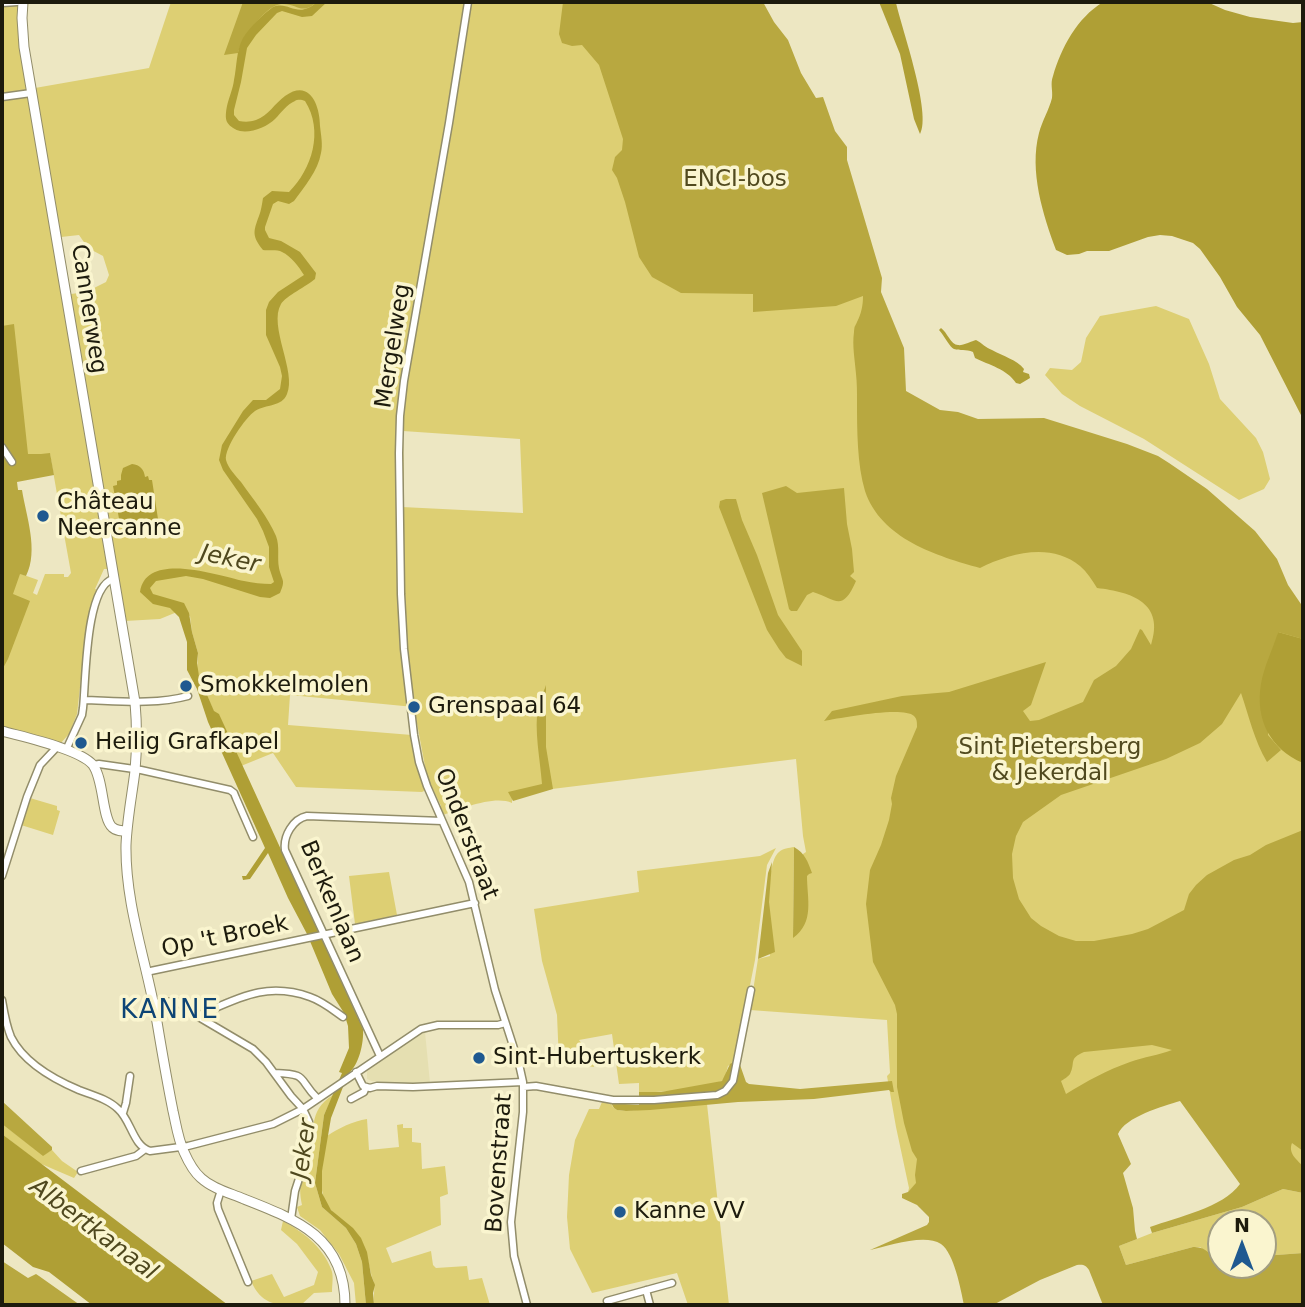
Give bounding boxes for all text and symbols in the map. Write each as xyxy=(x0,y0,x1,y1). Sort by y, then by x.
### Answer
park label: ENCI-bos xyxy=(683,166,787,194)
street label: Cannerweg xyxy=(64,242,112,376)
street label: Mergelweg xyxy=(371,282,417,410)
place label: Château Neercanne xyxy=(57,489,182,543)
marker: Château Neercanne xyxy=(35,508,51,524)
water label: Jeker xyxy=(197,540,263,580)
place label: Smokkelmolen xyxy=(200,672,369,700)
marker: Smokkelmolen xyxy=(178,678,194,694)
place label: Grenspaal 64 xyxy=(428,693,581,721)
marker: Grenspaal 64 xyxy=(406,699,422,715)
place label: Heilig Grafkapel xyxy=(95,729,279,757)
park label: Sint Pietersberg & Jekerdal xyxy=(959,734,1141,788)
marker: Heilig Grafkapel xyxy=(73,735,89,751)
street label: Onderstraat xyxy=(428,764,504,904)
street label: Berkenlaan xyxy=(293,837,369,967)
street label: Op 't Broek xyxy=(159,910,291,964)
district label: KANNE xyxy=(121,995,219,1027)
place label: Sint-Hubertuskerk xyxy=(493,1044,701,1072)
marker: Sint-Hubertuskerk xyxy=(471,1050,487,1066)
street label: Bovenstraat xyxy=(481,1092,519,1234)
water label: Jeker xyxy=(287,1117,323,1181)
water label: Albertkanaal xyxy=(24,1173,162,1287)
place label: Kanne VV xyxy=(634,1198,745,1226)
marker: Kanne VV xyxy=(612,1204,628,1220)
north arrow xyxy=(1207,1209,1277,1279)
text: N xyxy=(1234,1214,1250,1236)

